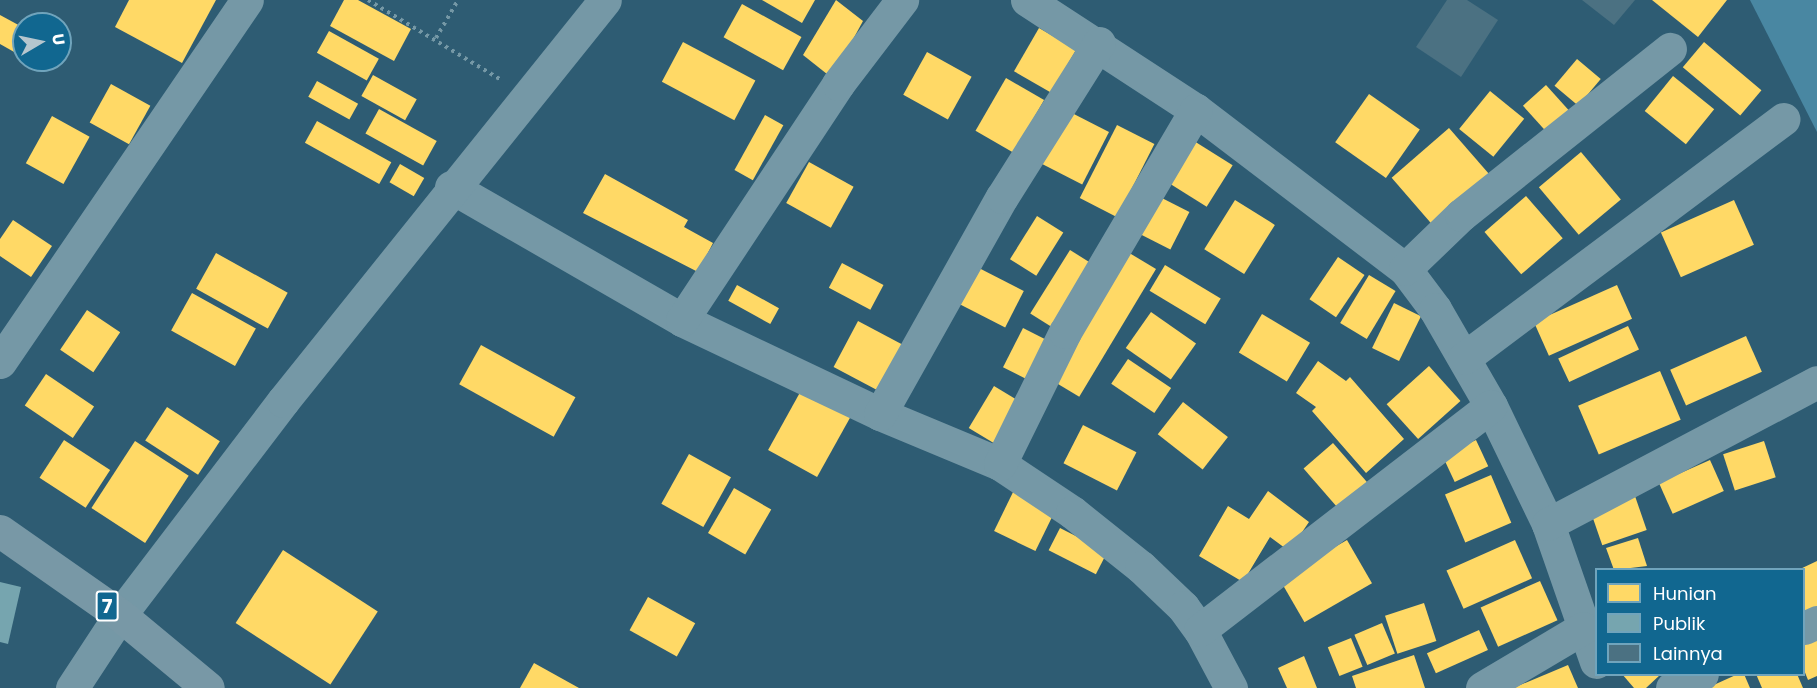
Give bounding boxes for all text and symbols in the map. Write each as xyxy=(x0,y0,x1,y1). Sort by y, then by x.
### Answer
north arrow xyxy=(12,12,72,72)
text: U xyxy=(46,32,71,47)
legend xyxy=(1595,568,1805,676)
text: Hunian xyxy=(1653,581,1717,606)
road number: 7 xyxy=(95,589,119,623)
text: Publik xyxy=(1653,611,1705,636)
text: Lainnya xyxy=(1653,641,1723,666)

